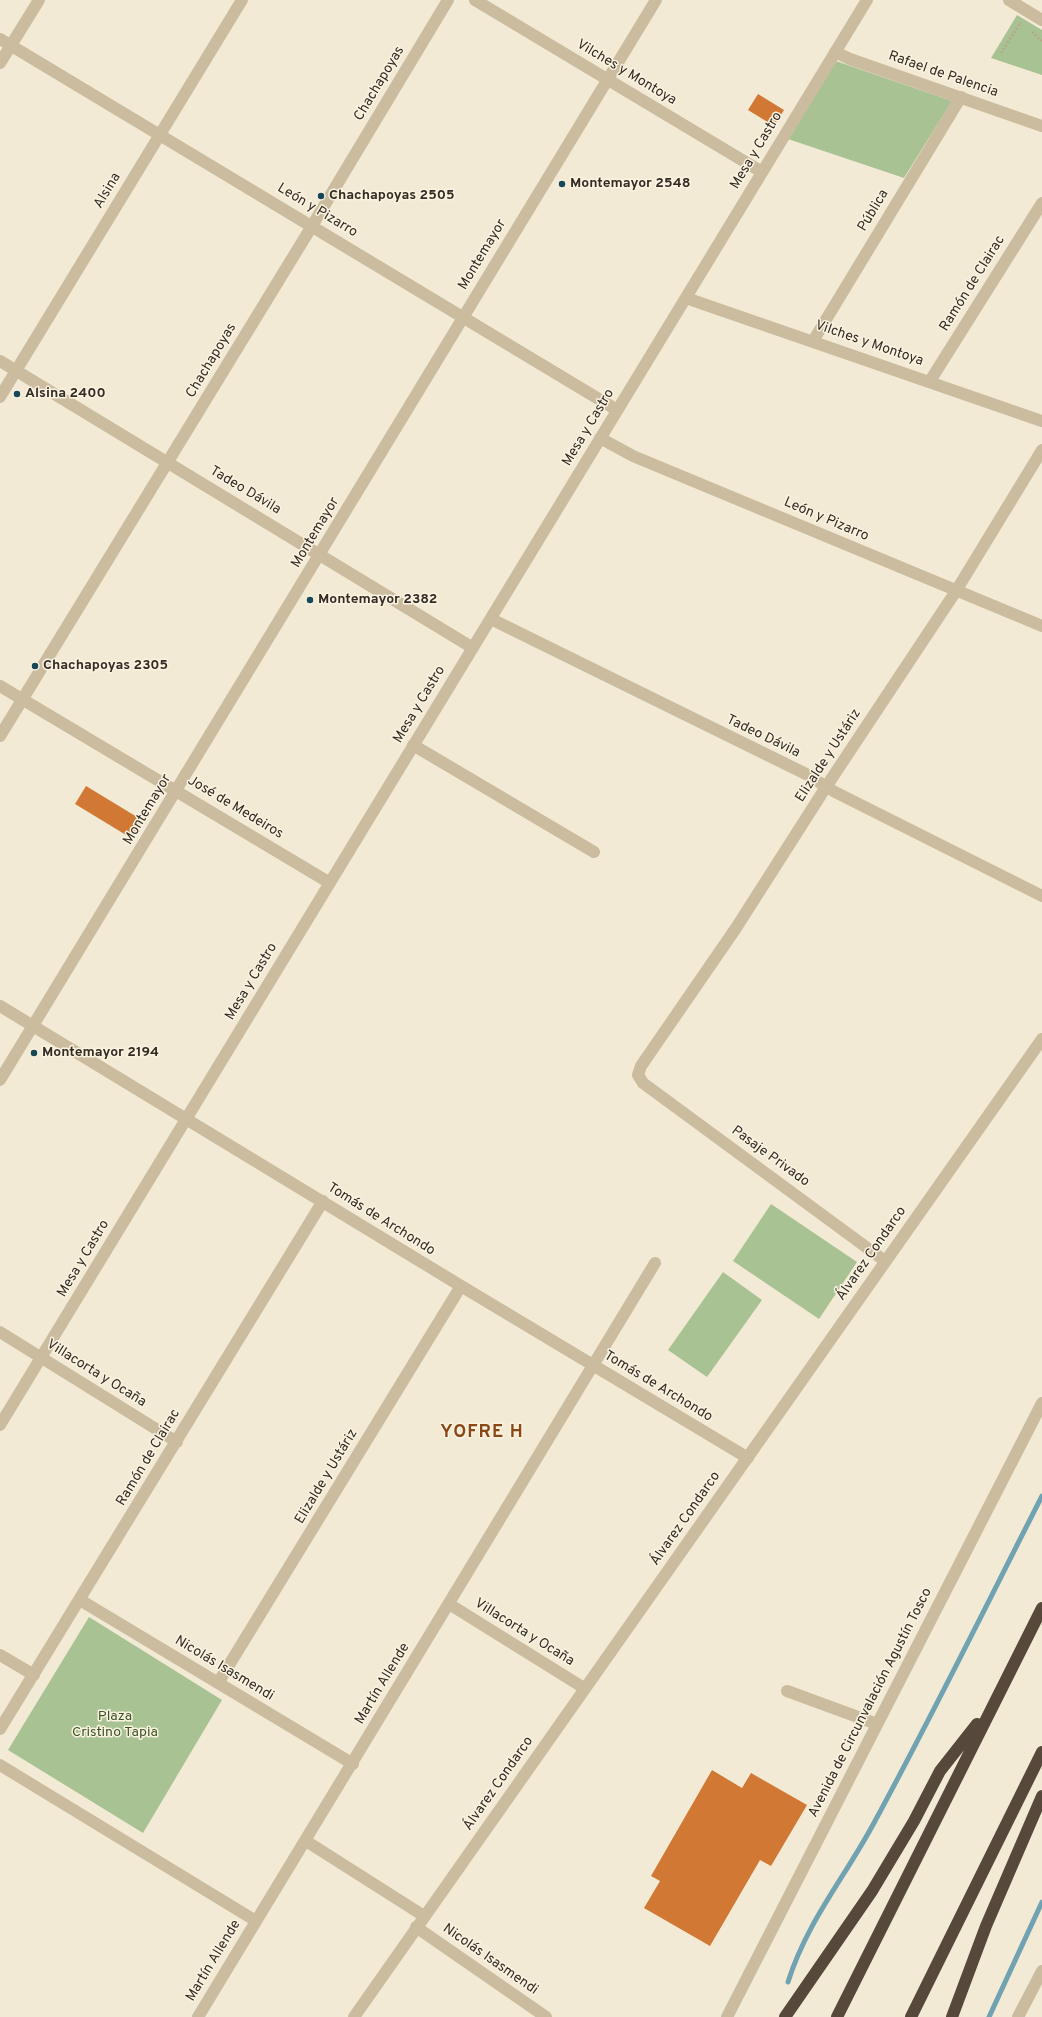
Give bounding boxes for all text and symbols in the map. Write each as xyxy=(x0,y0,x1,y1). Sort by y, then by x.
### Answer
street label: Vilches y Montoya xyxy=(573,37,679,109)
street label: Chachapoyas xyxy=(351,44,409,124)
street label: Rafael de Palencia xyxy=(886,48,1000,102)
street label: Mesa y Castro xyxy=(727,109,787,193)
street label: Alsina xyxy=(91,170,125,212)
place label: Montemayor 2548 xyxy=(570,176,691,192)
marker: Montemayor 2548 xyxy=(557,179,567,189)
street label: León y Pizarro xyxy=(274,180,360,242)
street label: Pública xyxy=(855,187,893,235)
place label: Chachapoyas 2505 xyxy=(329,188,454,204)
marker: Chachapoyas 2505 xyxy=(316,191,326,201)
street label: Montemayor xyxy=(455,217,511,293)
street label: Ramón de Clairac xyxy=(937,233,1009,335)
street label: Vilches y Montoya xyxy=(813,318,925,370)
street label: Chachapoyas xyxy=(183,321,241,401)
place label: Alsina 2400 xyxy=(25,386,106,402)
street label: Mesa y Castro xyxy=(559,386,619,470)
marker: Alsina 2400 xyxy=(12,389,22,399)
street label: Tadeo Dávila xyxy=(206,463,284,519)
street label: Montemayor xyxy=(288,495,344,571)
street label: León y Pizarro xyxy=(781,495,871,545)
place label: Montemayor 2382 xyxy=(318,592,437,608)
marker: Montemayor 2382 xyxy=(305,595,315,605)
place label: Chachapoyas 2305 xyxy=(43,658,168,674)
marker: Chachapoyas 2305 xyxy=(30,661,40,671)
street label: Mesa y Castro xyxy=(390,663,450,747)
street label: Elizalde y Ustáriz xyxy=(793,706,865,806)
street label: Tadeo Dávila xyxy=(723,712,803,762)
street label: Montemayor xyxy=(120,772,176,848)
street label: José de Medeiros xyxy=(184,773,286,843)
street label: Mesa y Castro xyxy=(222,940,282,1024)
place label: Montemayor 2194 xyxy=(42,1045,159,1061)
marker: Montemayor 2194 xyxy=(29,1048,39,1058)
street label: Pasaje Privado xyxy=(728,1123,812,1191)
street label: Tomás de Archondo xyxy=(324,1180,438,1260)
street label: Álvarez Condarco xyxy=(833,1204,911,1304)
street label: Mesa y Castro xyxy=(54,1217,114,1301)
street label: Villacorta y Ocaña xyxy=(43,1337,149,1411)
street label: Tomás de Archondo xyxy=(601,1348,715,1426)
street label: Ramón de Clairac xyxy=(114,1407,184,1509)
district label: YOFRE H xyxy=(440,1422,524,1444)
street label: Elizalde y Ustáriz xyxy=(292,1427,362,1527)
street label: Álvarez Condarco xyxy=(647,1469,725,1569)
street label: Avenida de Circunvalación Agustín Tosco xyxy=(806,1586,936,1820)
street label: Villacorta y Ocaña xyxy=(471,1596,577,1670)
street label: Nicolás Isasmendi xyxy=(171,1633,277,1705)
street label: Martín Allende xyxy=(352,1640,414,1728)
park label: Plaza Cristino Tapia xyxy=(72,1709,158,1742)
street label: Álvarez Condarco xyxy=(460,1734,538,1834)
street label: Martín Allende xyxy=(183,1917,245,2005)
street label: Nicolás Isasmendi xyxy=(439,1921,541,1999)

